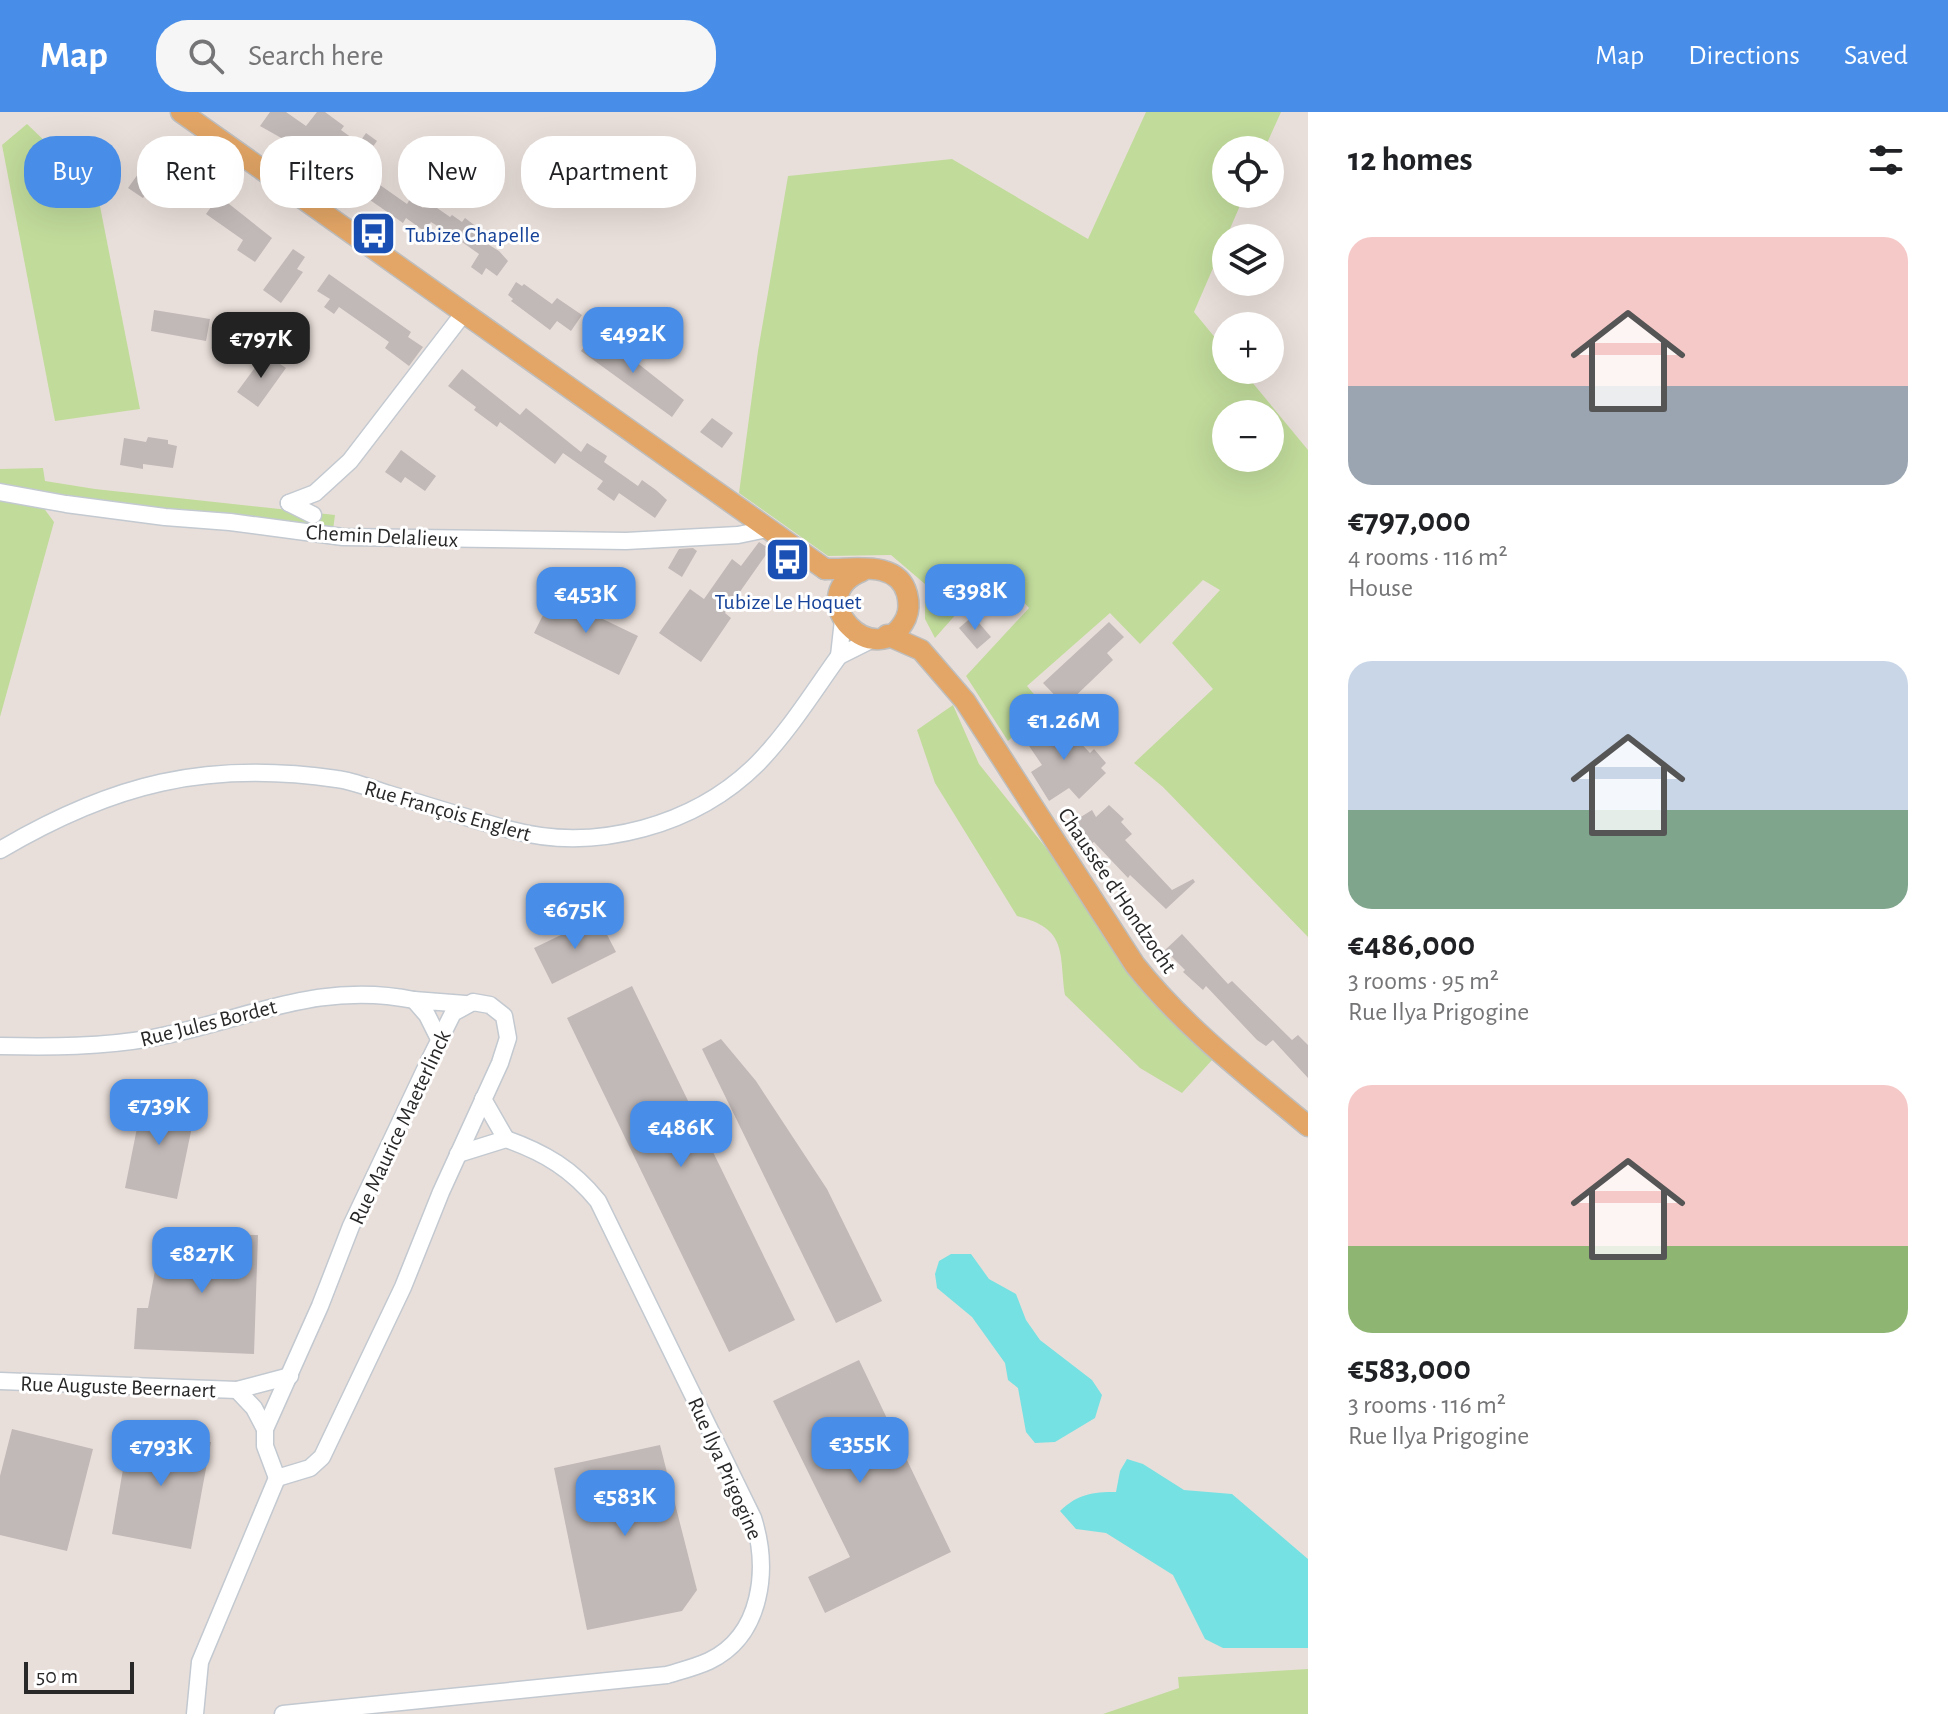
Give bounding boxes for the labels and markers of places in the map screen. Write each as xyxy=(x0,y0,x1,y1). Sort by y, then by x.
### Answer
bus stop icon: Tubize Chapelle xyxy=(350,210,398,258)
place label: Tubize Chapelle xyxy=(405,224,540,246)
pin: €492K xyxy=(577,307,689,375)
pin: €797K xyxy=(205,312,317,380)
bus stop icon: Tubize Le Hoquet xyxy=(764,536,812,584)
pin: €398K xyxy=(919,564,1031,632)
pin: €453K xyxy=(530,567,642,635)
place label: Tubize Le Hoquet xyxy=(714,591,862,613)
pin: €1.26M xyxy=(999,694,1129,762)
pin: €675K xyxy=(519,883,631,951)
pin: €739K xyxy=(103,1079,215,1147)
pin: €486K xyxy=(625,1101,737,1169)
pin: €827K xyxy=(146,1227,258,1295)
pin: €355K xyxy=(804,1417,916,1485)
pin: €793K xyxy=(105,1420,217,1488)
pin: €583K xyxy=(569,1470,681,1538)

